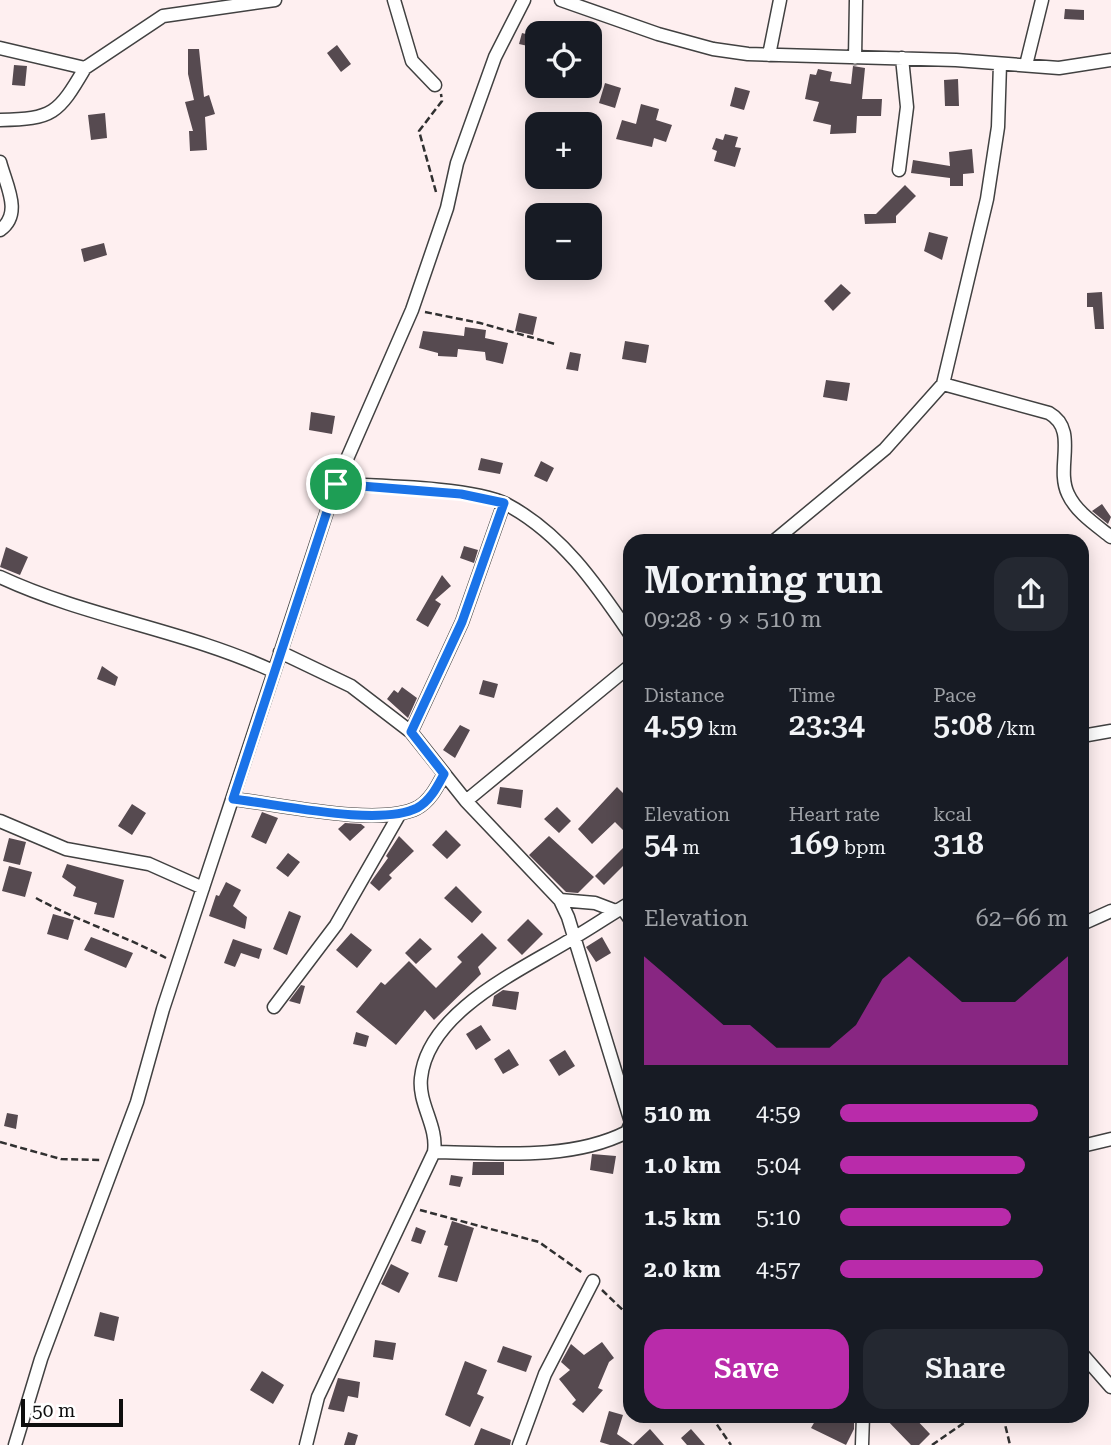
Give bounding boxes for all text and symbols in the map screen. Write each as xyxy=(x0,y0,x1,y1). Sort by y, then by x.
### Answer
map controls xyxy=(525,21,602,280)
button: locate xyxy=(525,21,602,98)
button: + xyxy=(525,112,602,189)
button: − xyxy=(525,203,602,280)
pin xyxy=(306,454,366,514)
icon: arrive xyxy=(317,465,355,503)
button: share xyxy=(994,557,1068,631)
text: Morning run xyxy=(644,558,883,602)
text: 09:28 · 9 × 510 m xyxy=(644,606,822,633)
text: Distance xyxy=(644,684,724,707)
text: Time xyxy=(789,684,835,707)
text: Pace xyxy=(933,684,976,707)
text: 4.59 xyxy=(644,707,703,742)
text: 23:34 xyxy=(789,707,865,742)
text: 5:08 xyxy=(933,707,993,742)
text: km xyxy=(703,717,737,740)
text: /km xyxy=(993,717,1036,740)
text: Elevation xyxy=(644,803,730,826)
text: Heart rate xyxy=(789,803,880,826)
text: kcal xyxy=(933,803,972,826)
text: 54 xyxy=(644,826,678,861)
text: 169 xyxy=(789,826,839,861)
text: 318 xyxy=(933,826,984,861)
text: m xyxy=(678,836,700,859)
text: bpm xyxy=(839,836,886,859)
text: Elevation xyxy=(644,905,748,932)
text: 62–66 m xyxy=(976,905,1068,932)
text: 510 m xyxy=(644,1100,711,1127)
text: 4:59 xyxy=(756,1100,801,1127)
text: 1.0 km xyxy=(644,1152,721,1179)
text: 5:04 xyxy=(756,1152,801,1179)
text: 1.5 km xyxy=(644,1204,721,1231)
text: 5:10 xyxy=(756,1204,801,1231)
text: 2.0 km xyxy=(644,1256,721,1283)
text: 4:57 xyxy=(756,1256,801,1283)
button: Save xyxy=(644,1329,849,1409)
button: Share xyxy=(863,1329,1068,1409)
scale bar xyxy=(21,1396,122,1428)
text: 50 m xyxy=(32,1399,75,1422)

